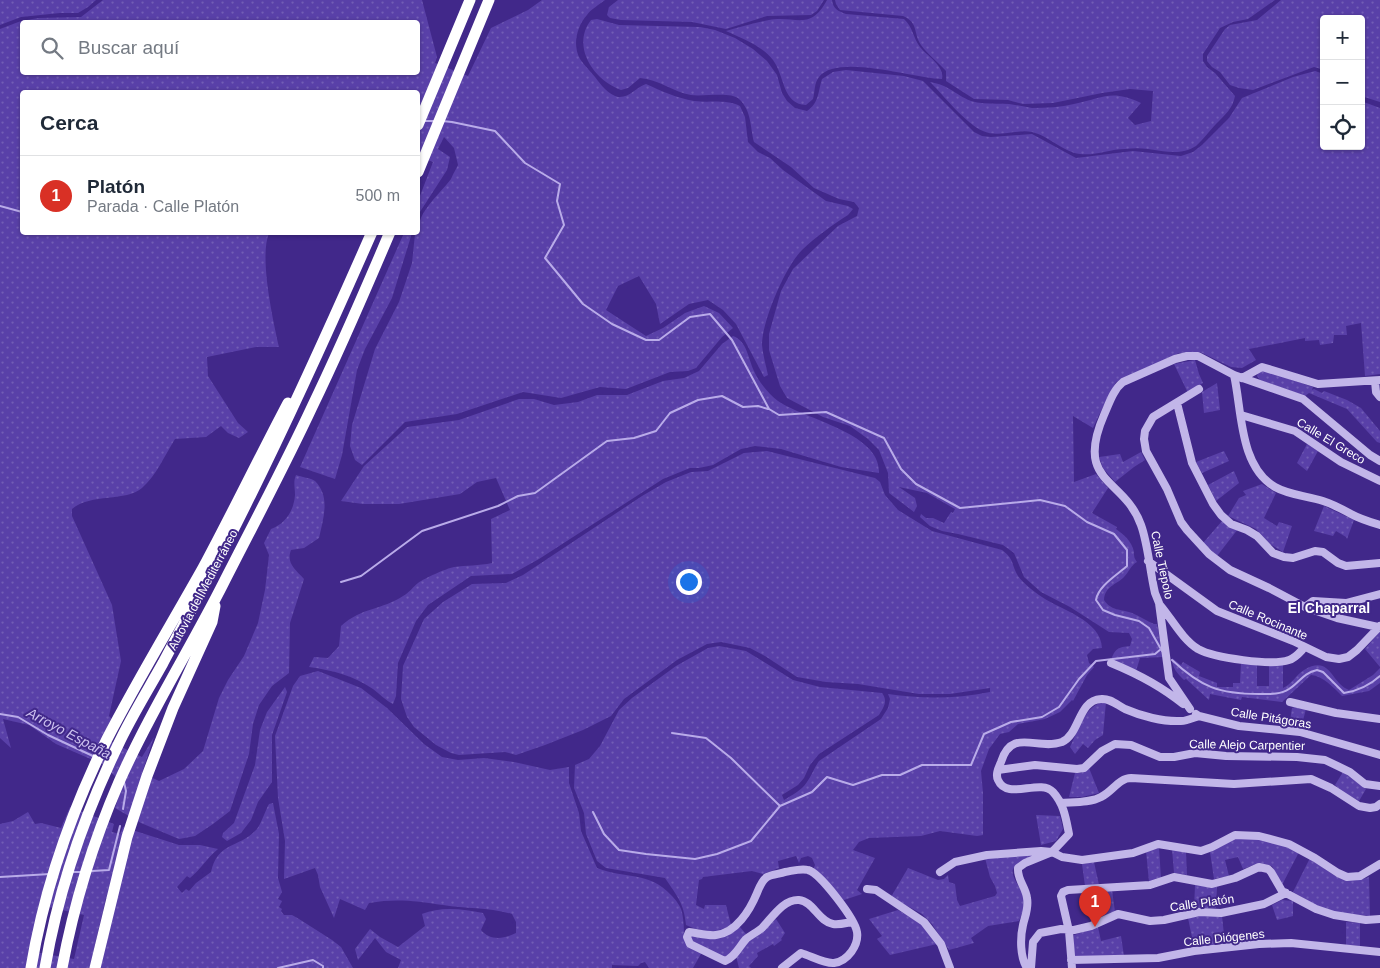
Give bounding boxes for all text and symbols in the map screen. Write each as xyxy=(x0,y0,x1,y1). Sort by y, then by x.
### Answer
map controls xyxy=(1320,15,1365,150)
button: + xyxy=(1320,15,1365,60)
search box xyxy=(20,20,420,75)
icon: search xyxy=(38,34,66,62)
text: Buscar aquí xyxy=(78,37,179,58)
button: − xyxy=(1320,60,1365,105)
button: locate xyxy=(1320,105,1365,150)
text: Cerca xyxy=(40,111,98,134)
text: Platón xyxy=(87,176,145,197)
text: 1 xyxy=(52,187,60,204)
text: 500 m xyxy=(356,187,400,204)
text: Parada · Calle Platón xyxy=(87,198,239,215)
street label: Calle El Greco xyxy=(1294,415,1368,467)
street label: Autovía del Mediterráneo xyxy=(165,527,241,652)
street label: Calle Tiepolo xyxy=(1148,530,1176,601)
your location xyxy=(676,569,702,595)
street label: Calle Rocinante xyxy=(1226,597,1310,643)
district label: El Chaparral xyxy=(1288,600,1370,616)
water label: Arroyo España xyxy=(23,704,114,762)
street label: Calle Pitágoras xyxy=(1230,705,1312,731)
street label: Calle Alejo Carpentier xyxy=(1189,737,1305,753)
pin: 1 xyxy=(1079,886,1111,927)
street label: Calle Platón xyxy=(1169,892,1235,914)
street label: Calle Diógenes xyxy=(1183,927,1265,949)

